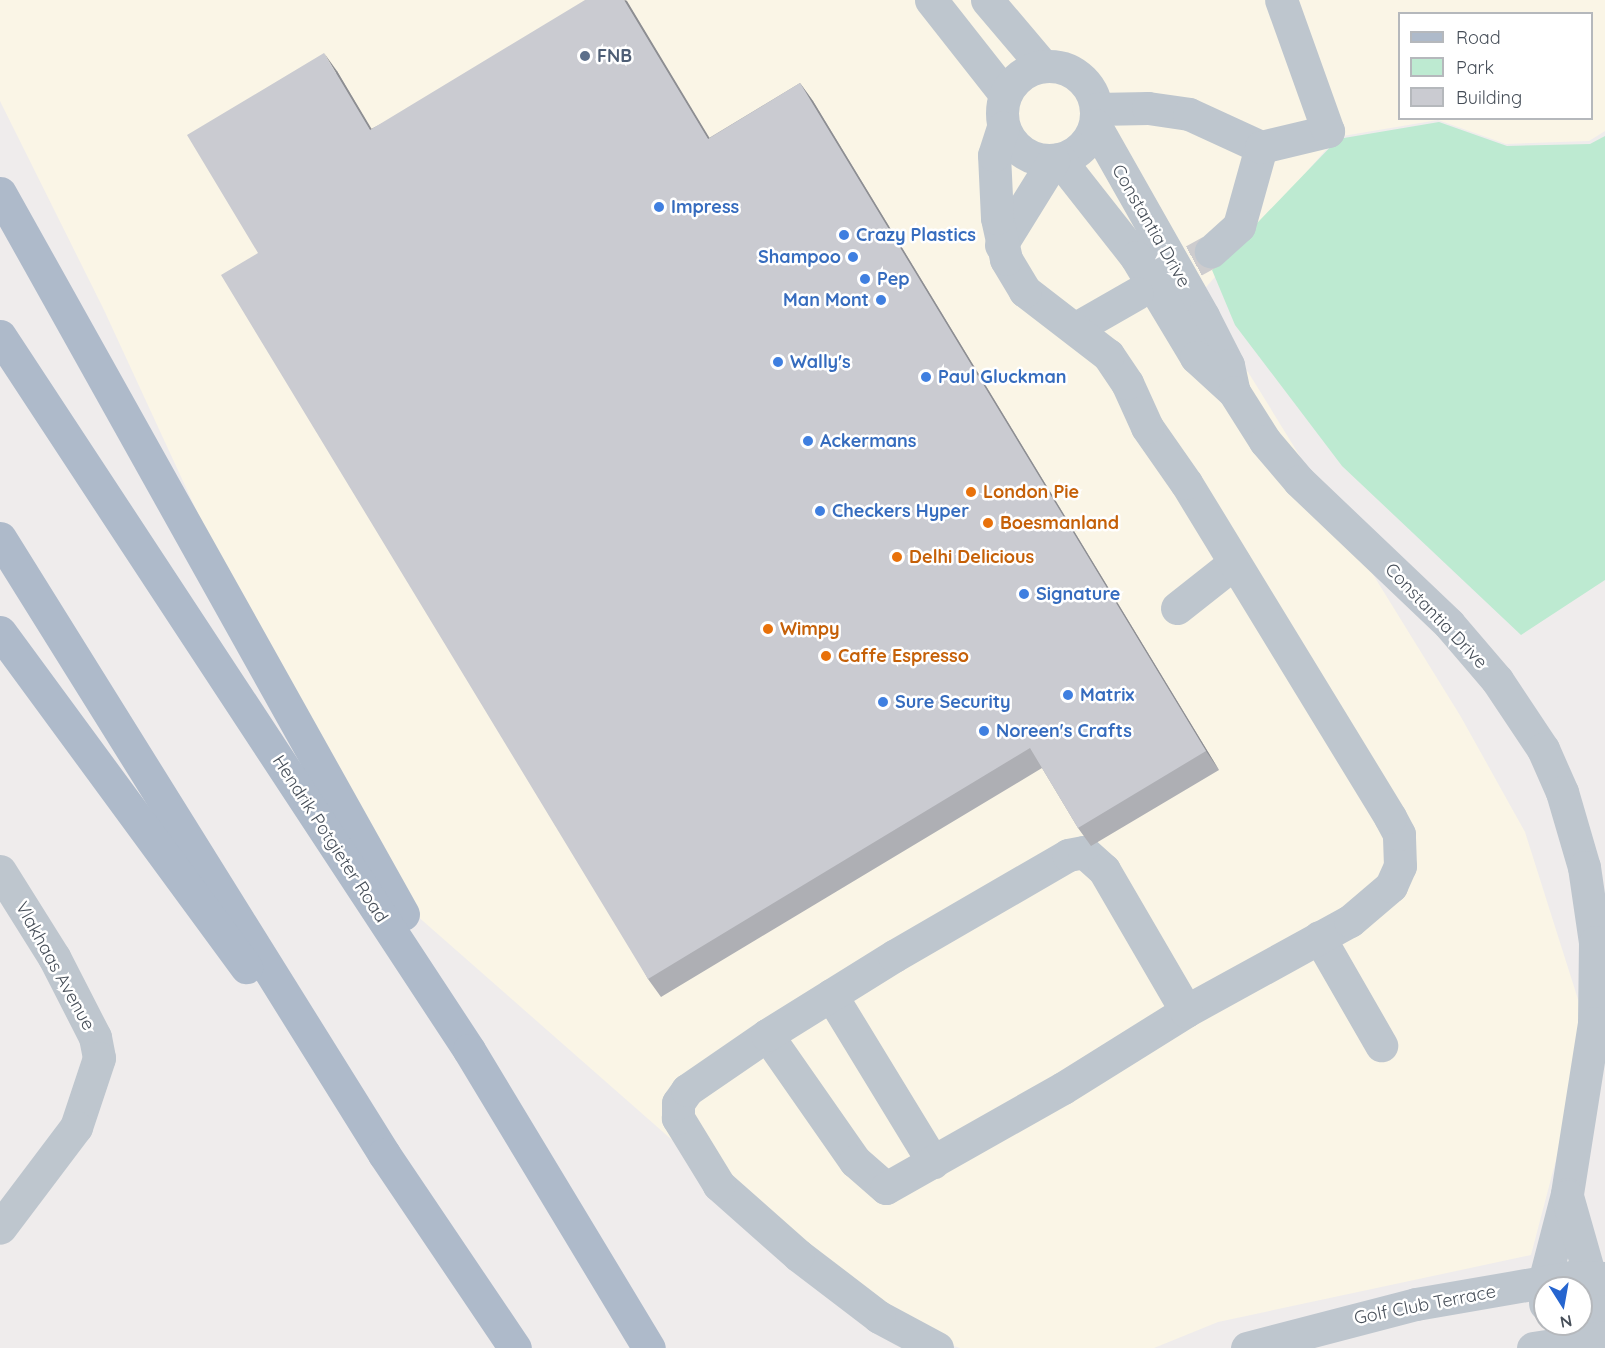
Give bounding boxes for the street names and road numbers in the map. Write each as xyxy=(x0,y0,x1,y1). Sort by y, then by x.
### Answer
street label: Constantia Drive xyxy=(1107,161,1195,291)
street label: Constantia Drive xyxy=(1380,559,1492,673)
street label: Hendrik Potgieter Road xyxy=(268,751,392,927)
street label: Vlakhaas Avenue xyxy=(11,898,99,1034)
street label: Golf Club Terrace xyxy=(1352,1281,1498,1329)

